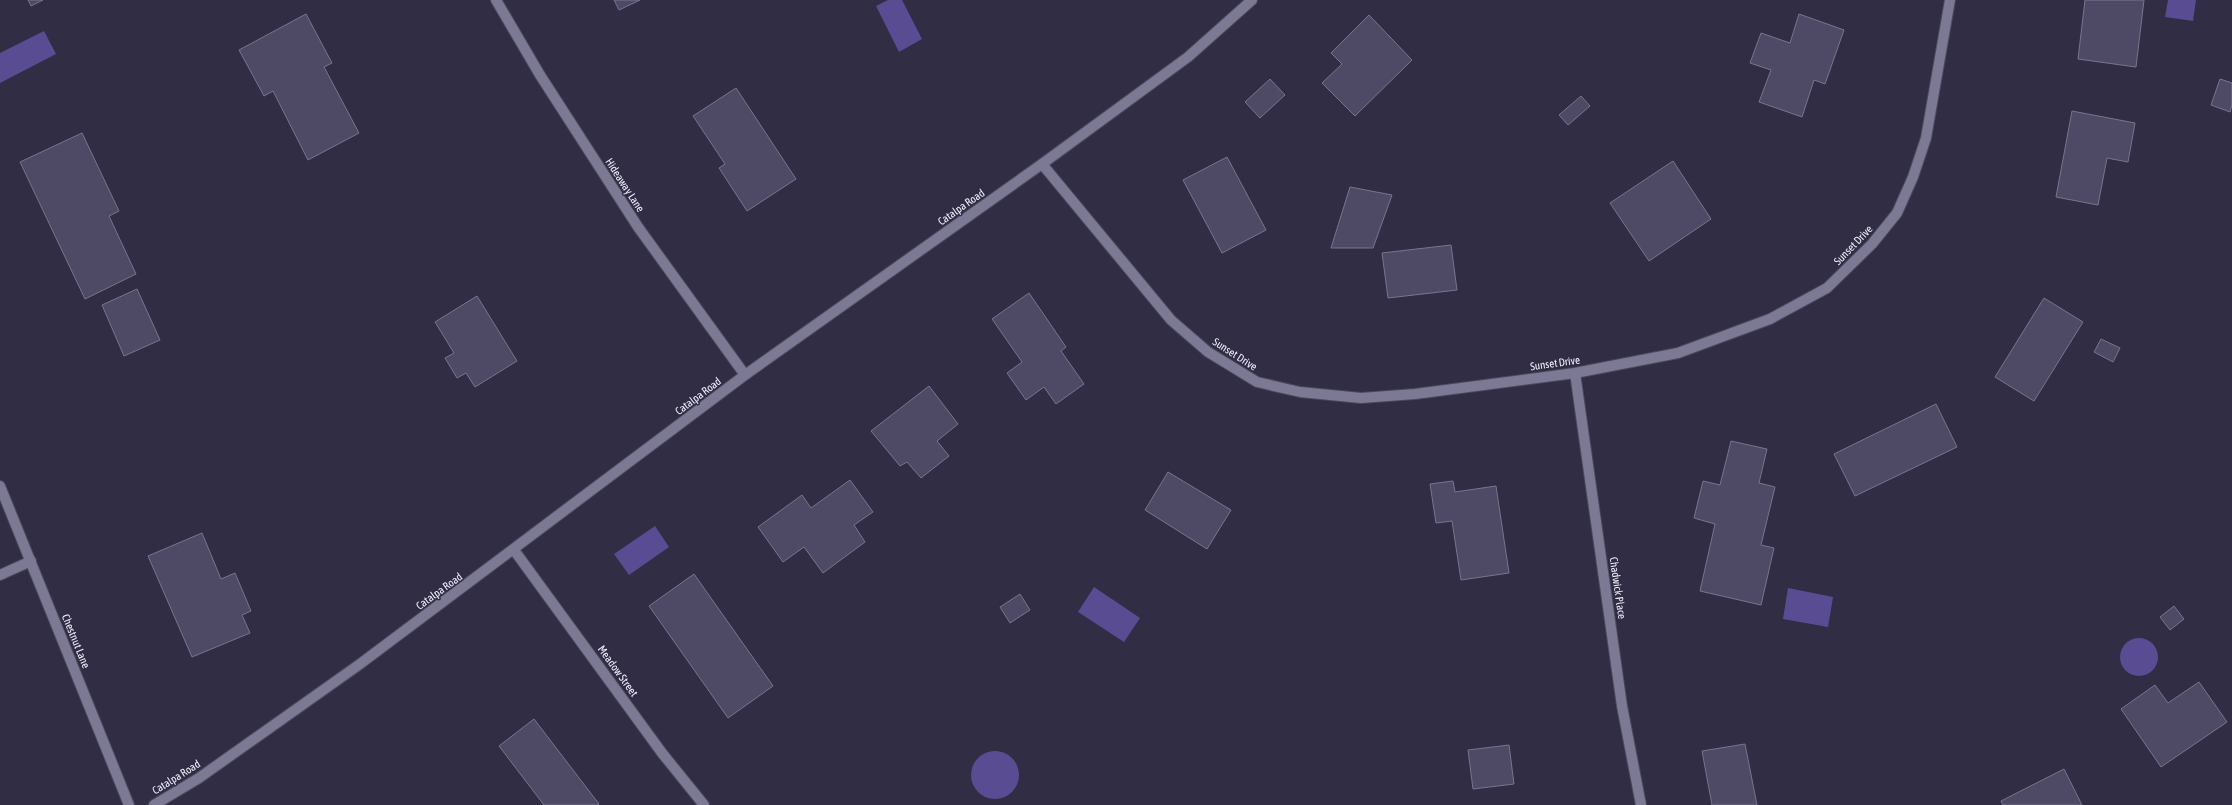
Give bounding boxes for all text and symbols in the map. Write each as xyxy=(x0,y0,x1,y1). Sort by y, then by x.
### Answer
street label: Hideaway Lane xyxy=(603,156,647,214)
street label: Catalpa Road xyxy=(935,187,987,227)
street label: Sunset Drive xyxy=(1831,223,1875,267)
street label: Sunset Drive xyxy=(1211,335,1259,373)
street label: Sunset Drive xyxy=(1529,354,1581,372)
street label: Catalpa Road xyxy=(673,375,723,417)
street label: Chadwick Place xyxy=(1608,556,1628,620)
street label: Catalpa Road xyxy=(414,570,464,612)
street label: Chestnut Lane xyxy=(60,612,92,670)
street label: Meadow Street xyxy=(596,643,640,699)
street label: Catalpa Road xyxy=(150,758,202,796)

